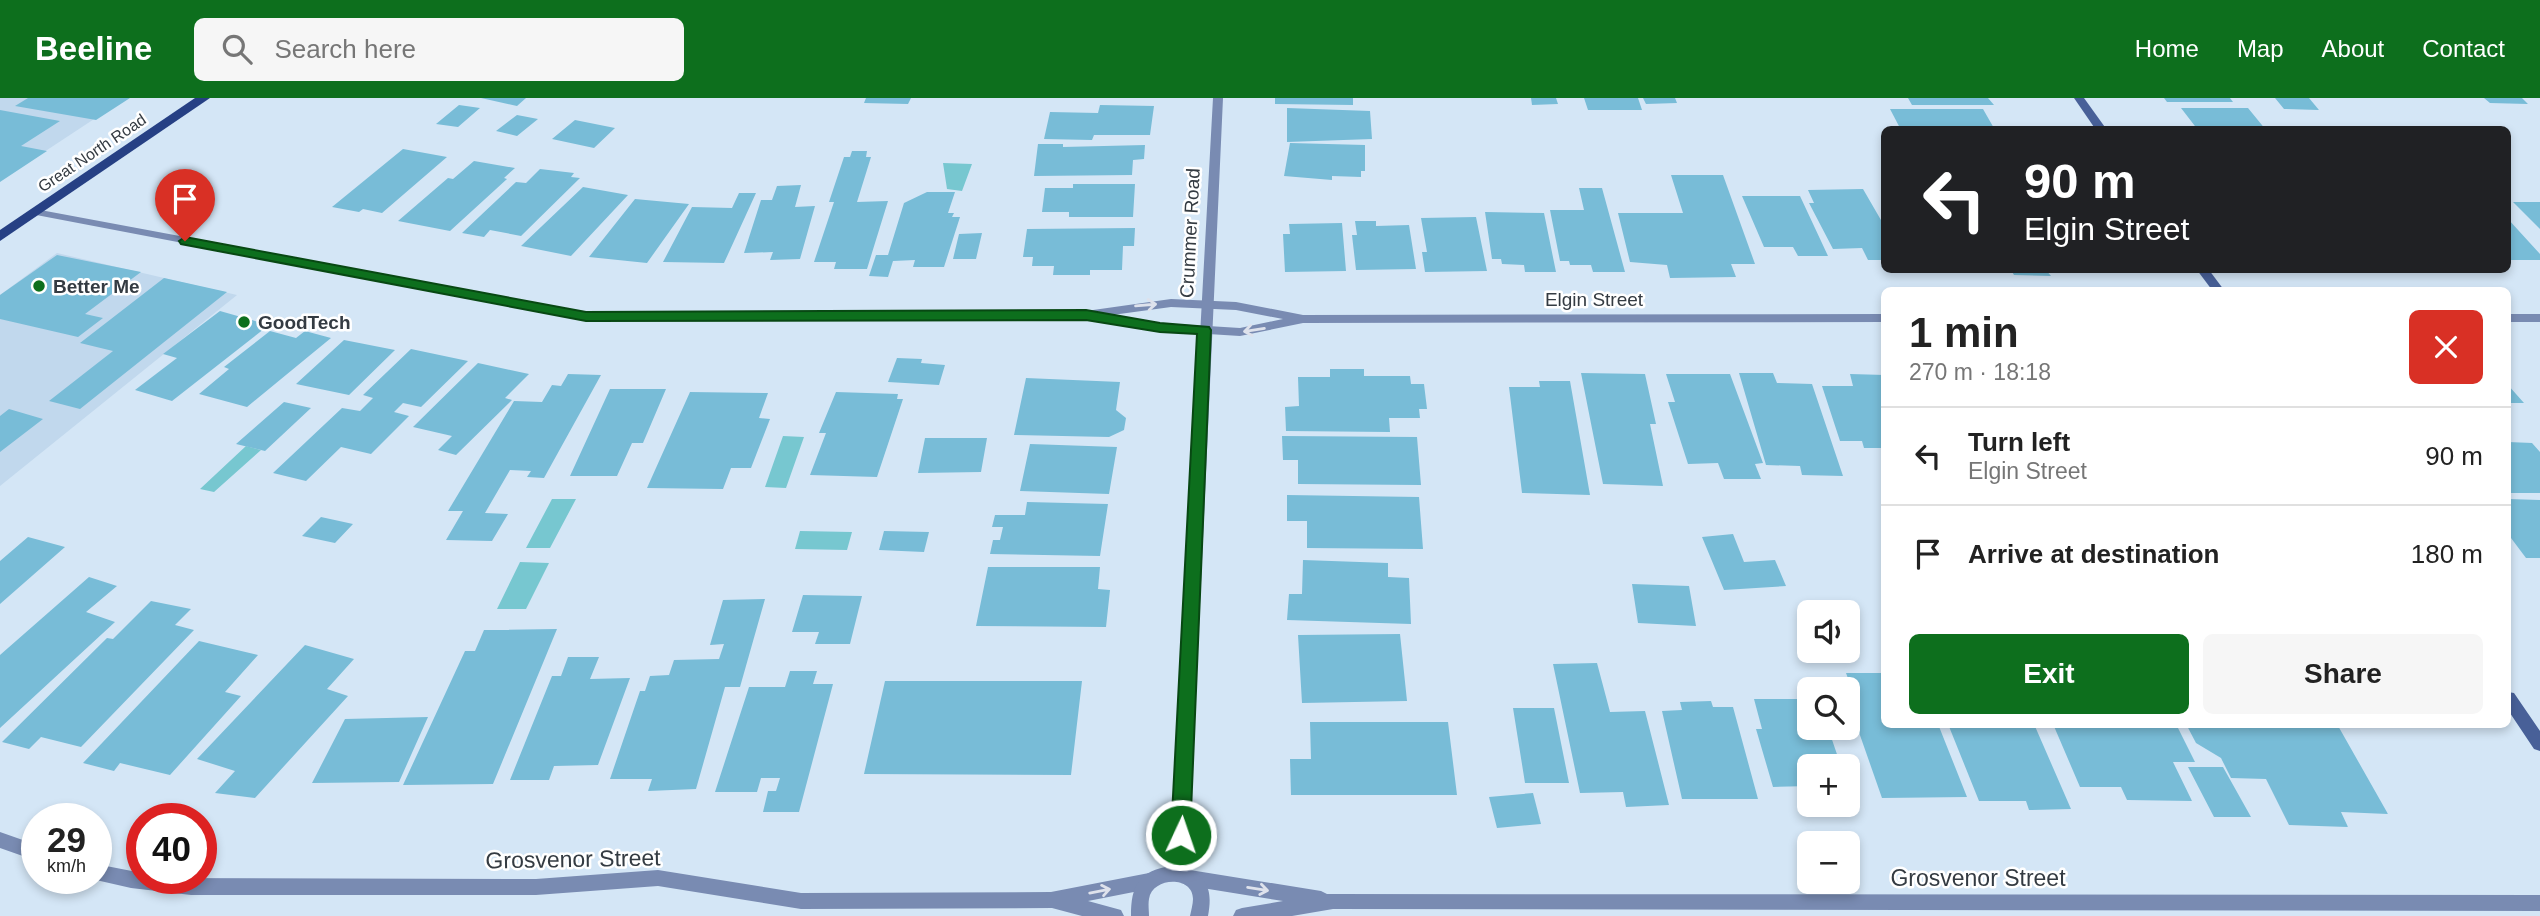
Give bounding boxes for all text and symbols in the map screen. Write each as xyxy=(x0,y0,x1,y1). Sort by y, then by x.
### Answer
search box xyxy=(194,18,684,81)
text: Beeline xyxy=(35,30,152,67)
icon: search xyxy=(218,30,256,68)
text: Search here xyxy=(274,34,416,64)
text: Home xyxy=(2135,35,2199,62)
text: Map xyxy=(2237,35,2284,62)
text: About xyxy=(2322,35,2384,62)
text: Contact xyxy=(2422,35,2505,62)
street label: Great North Road xyxy=(35,111,149,195)
icon: left xyxy=(1909,154,2000,245)
text: 90 m xyxy=(2024,154,2136,208)
street label: Crummer Road xyxy=(1176,168,1204,298)
pin xyxy=(155,169,215,241)
icon: arrive xyxy=(166,180,204,218)
text: Elgin Street xyxy=(2024,211,2189,247)
place label: Better Me xyxy=(53,276,140,297)
marker: Better Me xyxy=(31,278,47,294)
street label: Elgin Street xyxy=(1545,289,1644,310)
one-way arrow xyxy=(1134,298,1156,311)
text: 1 min xyxy=(1909,309,2019,356)
button: close xyxy=(2409,310,2483,384)
place label: GoodTech xyxy=(258,312,351,333)
marker: GoodTech xyxy=(236,314,252,330)
one-way arrow xyxy=(1243,323,1266,336)
text: 270 m · 18:18 xyxy=(1909,359,2051,385)
text: Turn left xyxy=(1968,427,2070,457)
icon: left xyxy=(1909,437,1947,475)
text: 90 m xyxy=(2425,441,2483,471)
text: Elgin Street xyxy=(1968,458,2087,484)
icon: arrive xyxy=(1909,535,1947,573)
text: Arrive at destination xyxy=(1968,539,2219,569)
text: 180 m xyxy=(2411,539,2483,569)
map controls xyxy=(1797,600,1860,894)
button: sound xyxy=(1797,600,1860,663)
button: Exit xyxy=(1909,634,2189,714)
button: Share xyxy=(2203,634,2483,714)
button: search xyxy=(1797,677,1860,740)
button: + xyxy=(1797,754,1860,817)
position arrow xyxy=(1144,798,1218,872)
speed limit sign: 40 xyxy=(126,803,217,894)
text: 29 xyxy=(47,820,86,859)
button: − xyxy=(1797,831,1860,894)
street label: Grosvenor Street xyxy=(485,844,661,874)
text: km/h xyxy=(47,856,86,876)
street label: Grosvenor Street xyxy=(1890,865,2066,891)
one-way arrow xyxy=(1246,883,1269,896)
one-way arrow xyxy=(1088,884,1111,897)

